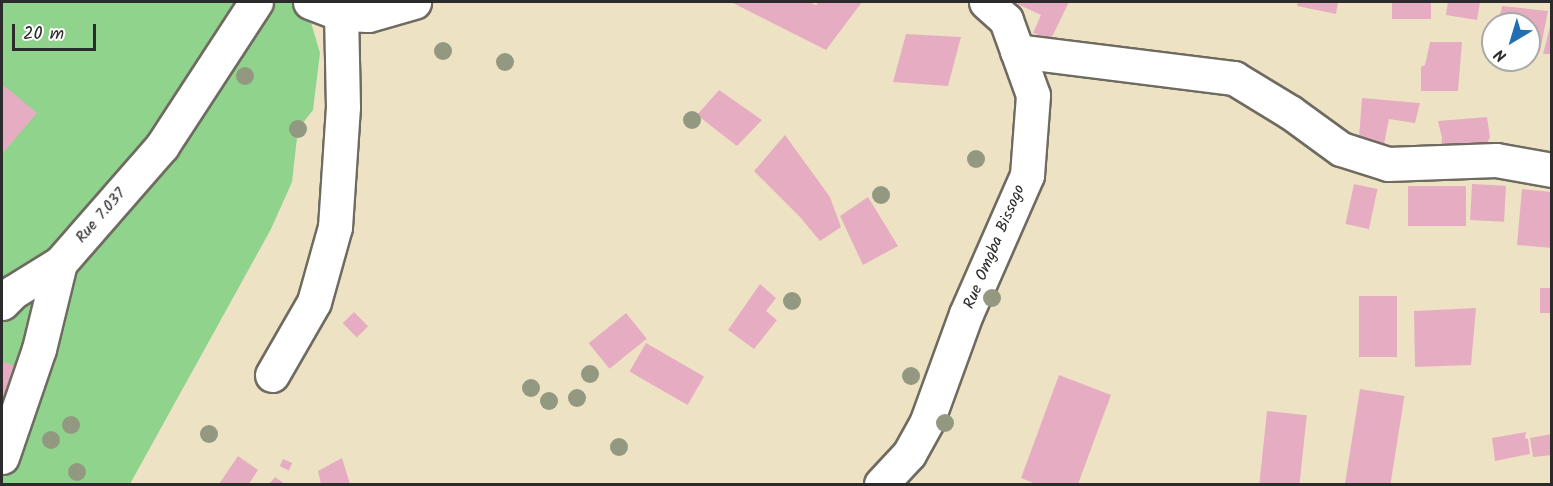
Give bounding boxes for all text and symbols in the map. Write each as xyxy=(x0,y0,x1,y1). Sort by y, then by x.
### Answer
scale bar xyxy=(15,12,99,50)
north arrow xyxy=(1481,12,1541,72)
text: 20 m xyxy=(23,20,64,49)
text: N xyxy=(1489,42,1513,68)
street label: Rue Omgba Bissogo xyxy=(960,182,1030,312)
street label: Rue 7.037 xyxy=(72,185,130,247)

